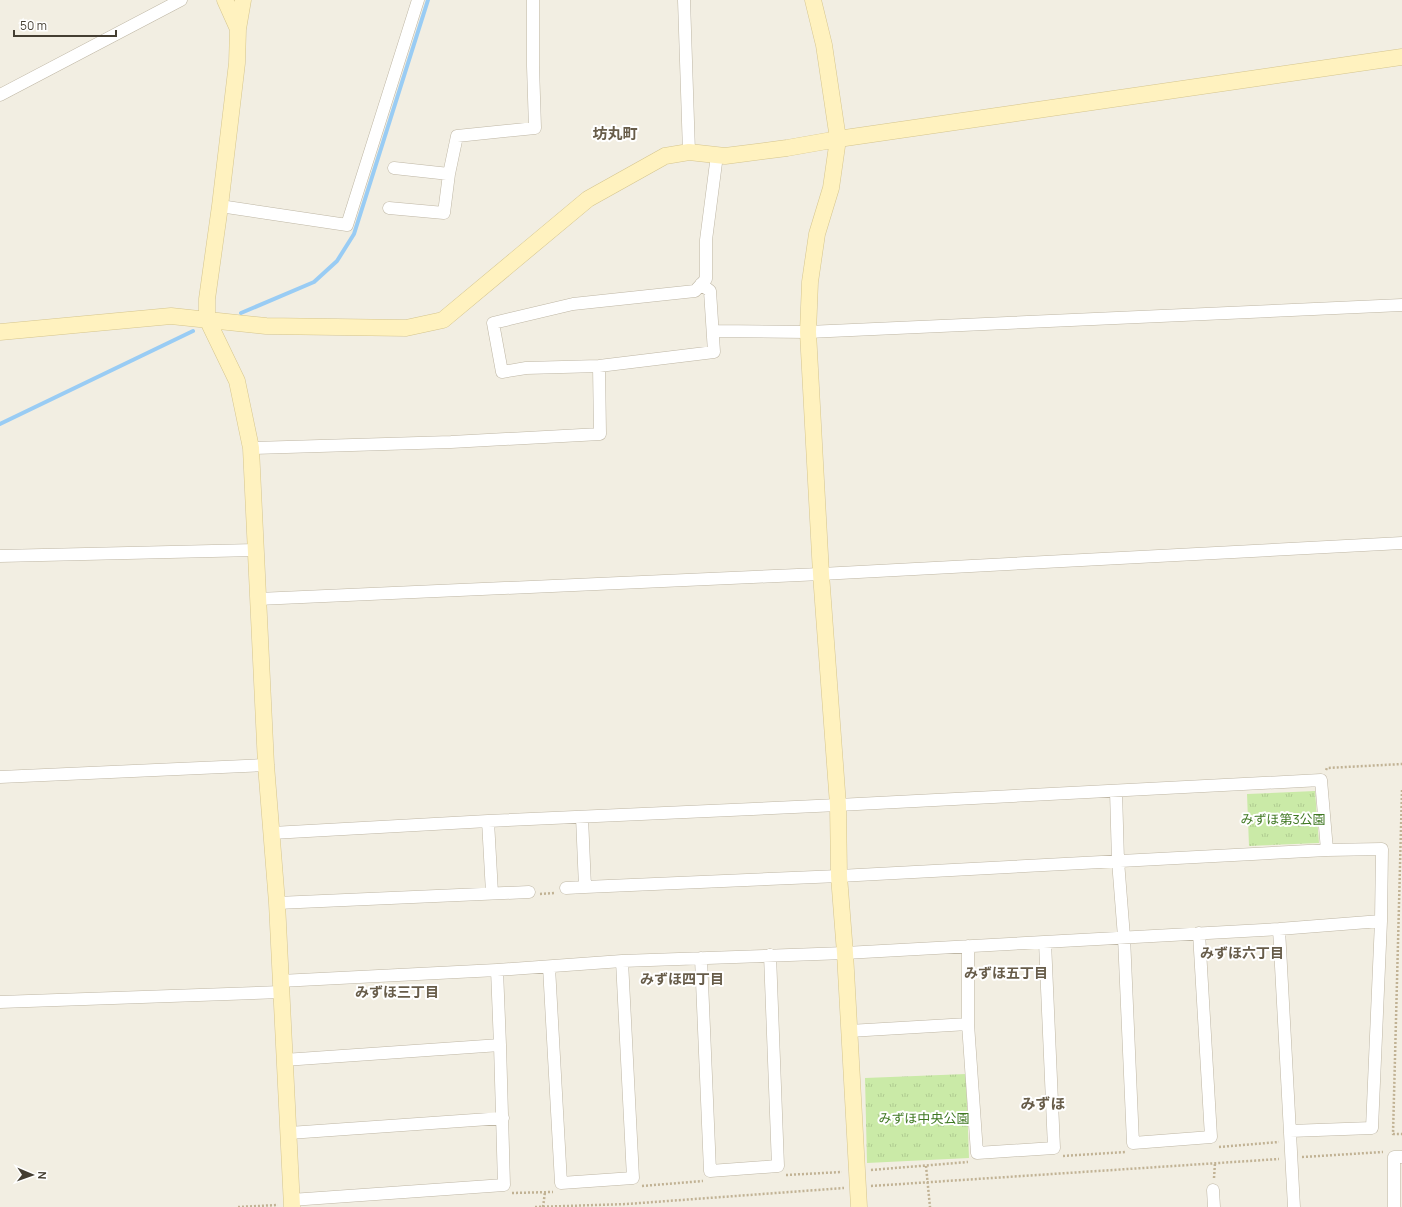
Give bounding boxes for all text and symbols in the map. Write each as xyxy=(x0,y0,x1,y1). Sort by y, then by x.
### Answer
scale bar xyxy=(14,12,116,38)
text: 50 m xyxy=(20,17,47,34)
district label: 坊丸町 xyxy=(592,123,638,144)
park label: みずほ第3公園 xyxy=(1240,810,1326,828)
district label: みずほ六丁目 xyxy=(1200,943,1284,962)
district label: みずほ五丁目 xyxy=(964,963,1048,982)
district label: みずほ四丁目 xyxy=(640,969,724,988)
district label: みずほ三丁目 xyxy=(355,982,439,1001)
district label: みずほ xyxy=(1020,1093,1066,1114)
park label: みずほ中央公園 xyxy=(878,1109,970,1127)
north arrow xyxy=(12,1155,52,1195)
text: N xyxy=(35,1171,50,1180)

